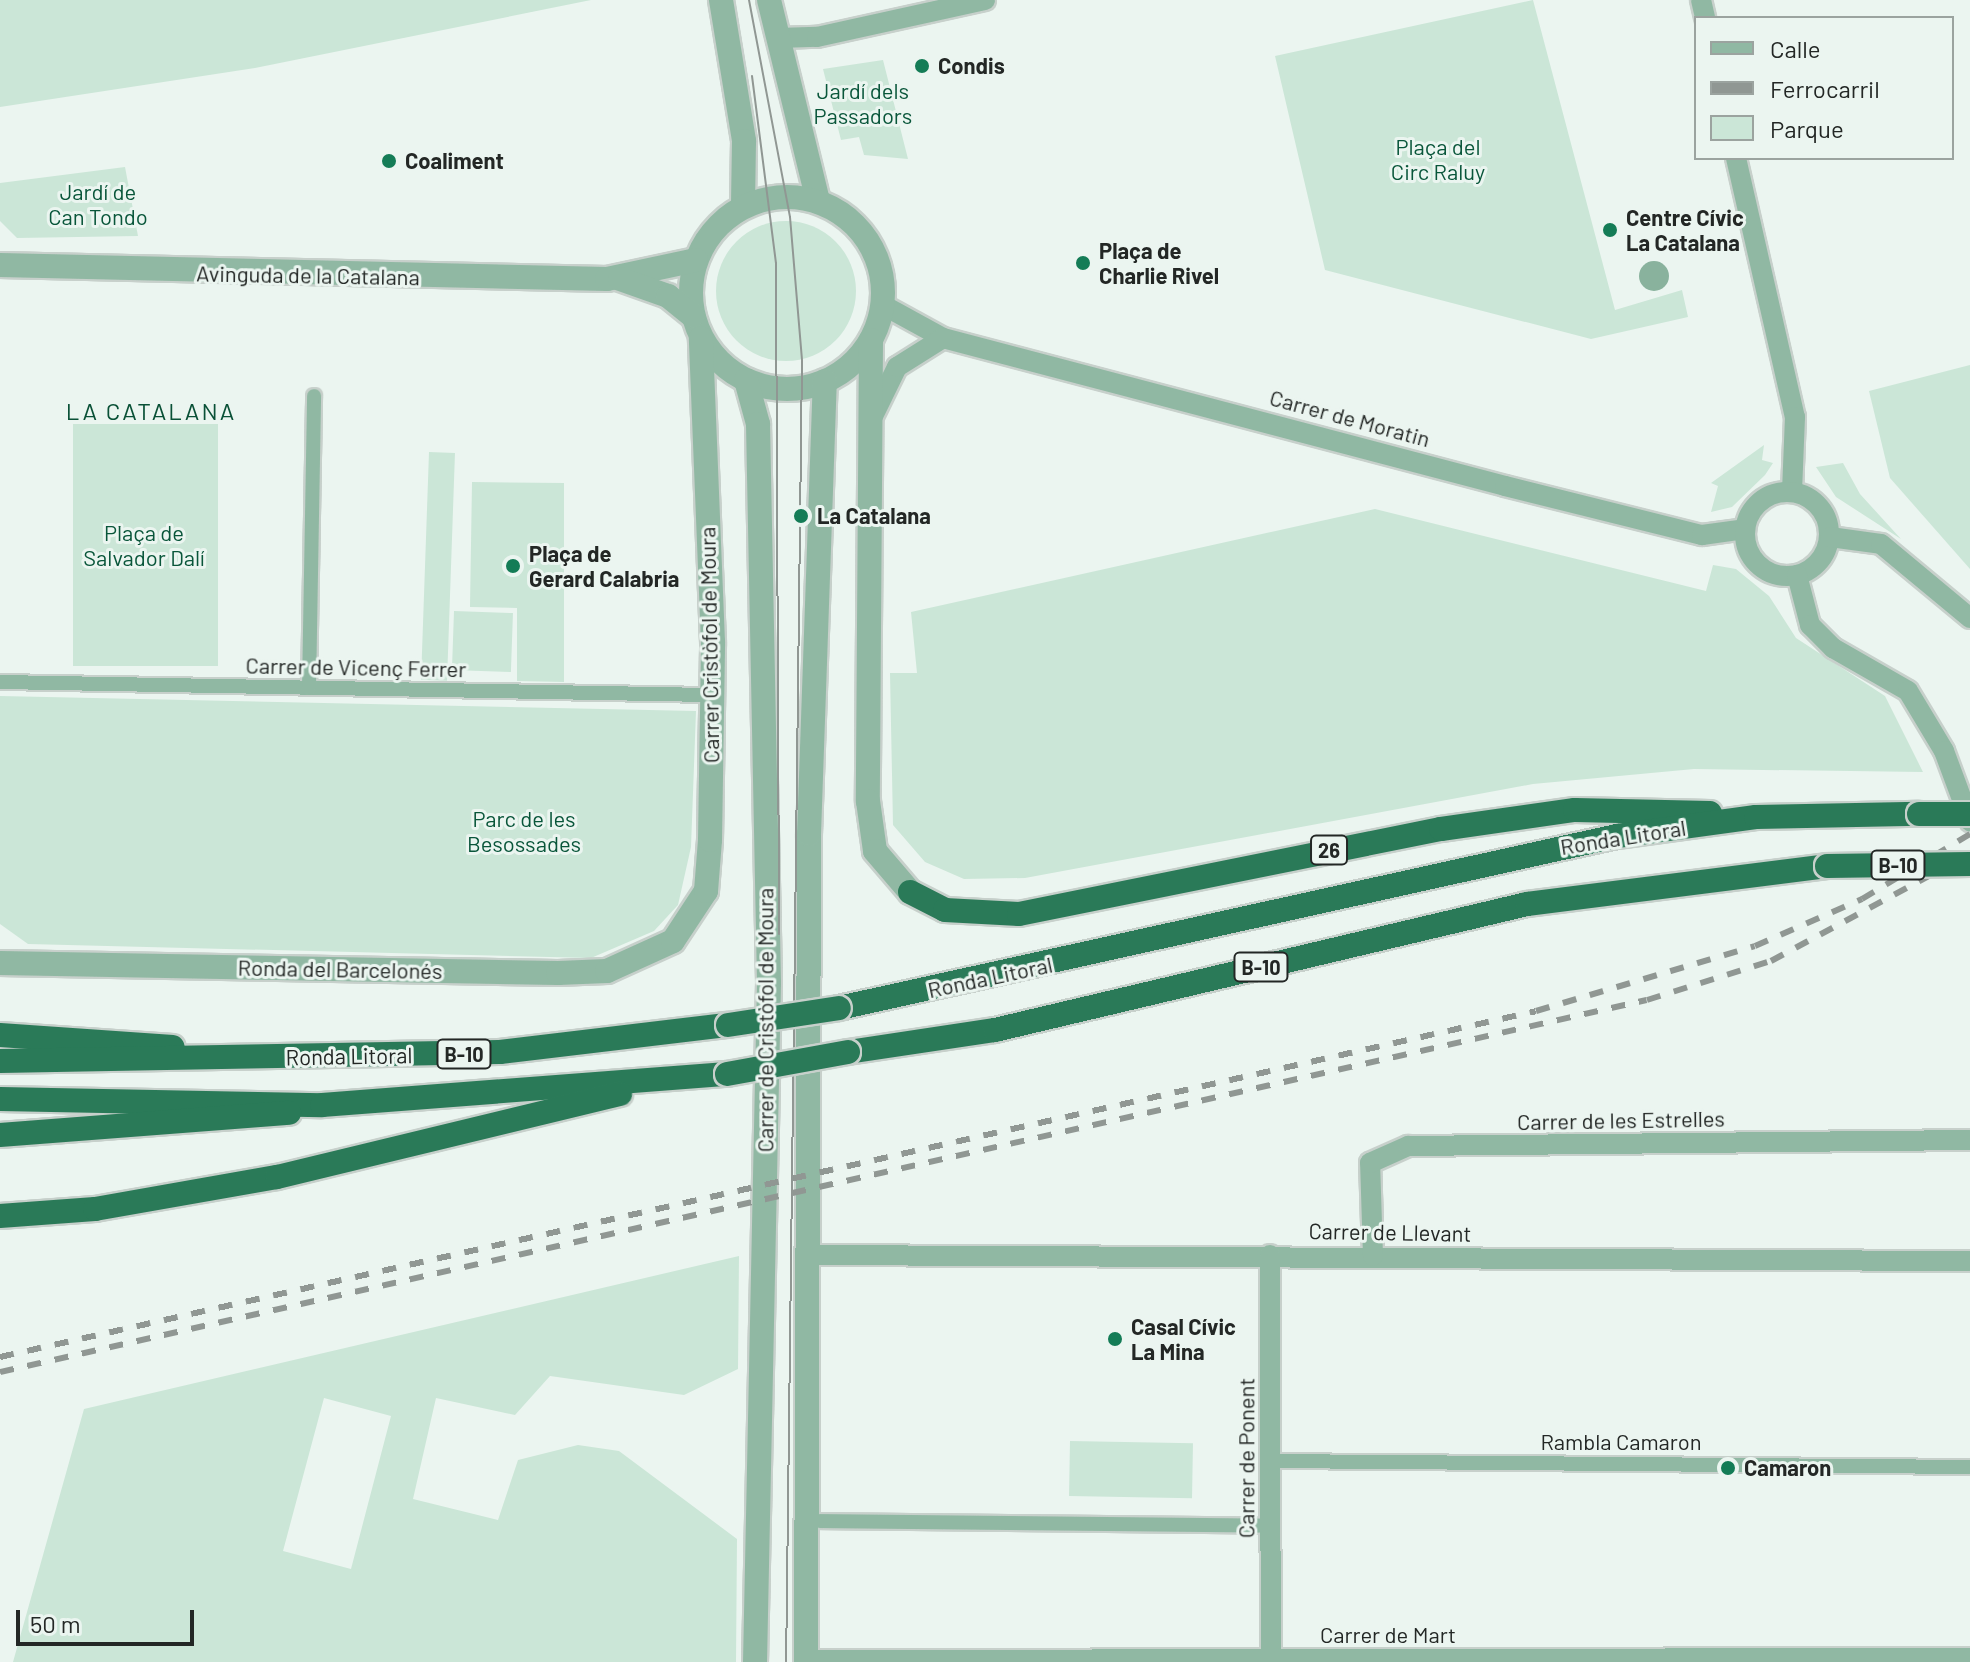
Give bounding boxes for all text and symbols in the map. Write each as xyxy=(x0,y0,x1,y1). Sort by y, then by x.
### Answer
legend xyxy=(1694,16,1954,160)
text: Calle xyxy=(1770,34,1821,63)
place label: Condis xyxy=(938,53,1005,79)
marker: Condis xyxy=(913,57,931,75)
text: Ferrocarril xyxy=(1770,74,1880,103)
park label: Jardí dels Passadors xyxy=(814,77,912,128)
text: Parque xyxy=(1770,114,1844,143)
park label: Plaça del Circ Raluy xyxy=(1391,133,1485,184)
place label: Coaliment xyxy=(405,148,504,174)
marker: Coaliment xyxy=(380,152,398,170)
park label: Jardí de Can Tondo xyxy=(48,178,148,230)
place label: Centre Cívic La Catalana xyxy=(1626,204,1744,256)
marker: Centre Cívic La Catalana xyxy=(1601,221,1619,239)
place label: Plaça de Charlie Rivel xyxy=(1099,237,1219,288)
marker: Plaça de Charlie Rivel xyxy=(1074,254,1092,272)
street label: Avinguda de la Catalana xyxy=(196,260,420,290)
street label: Carrer de Moratin xyxy=(1267,384,1433,452)
district label: LA CATALANA xyxy=(66,397,236,425)
place label: La Catalana xyxy=(817,503,931,529)
marker: La Catalana xyxy=(792,507,810,525)
park label: Plaça de Salvador Dalí xyxy=(83,519,205,570)
street label: Carrer Cristòfol de Moura xyxy=(694,527,724,763)
place label: Plaça de Gerard Calabria xyxy=(529,540,679,592)
marker: Plaça de Gerard Calabria xyxy=(504,557,522,575)
street label: Carrer de Vicenç Ferrer xyxy=(245,652,467,682)
park label: Parc de les Besossades xyxy=(467,805,581,856)
street label: Ronda Litoral xyxy=(1558,814,1688,860)
road number: 26 xyxy=(1309,834,1349,866)
road number: B-10 xyxy=(1870,849,1926,881)
street label: Carrer de Cristòfol de Moura xyxy=(752,888,778,1152)
street label: Ronda Litoral xyxy=(925,951,1055,1003)
road number: B-10 xyxy=(1233,951,1289,983)
street label: Ronda del Barcelonés xyxy=(237,954,443,984)
road number: B-10 xyxy=(436,1038,492,1070)
street label: Ronda Litoral xyxy=(285,1042,413,1070)
street label: Carrer de les Estrelles xyxy=(1517,1105,1725,1135)
street label: Carrer de Llevant xyxy=(1308,1217,1472,1247)
place label: Casal Cívic La Mina xyxy=(1131,1313,1236,1364)
marker: Casal Cívic La Mina xyxy=(1106,1330,1124,1348)
street label: Carrer de Ponent xyxy=(1233,1378,1259,1538)
street label: Rambla Camaron xyxy=(1540,1429,1702,1455)
place label: Camaron xyxy=(1744,1455,1831,1481)
marker: Camaron xyxy=(1719,1459,1737,1477)
scale bar xyxy=(20,1594,198,1644)
text: 50 m xyxy=(30,1609,81,1638)
street label: Carrer de Mart xyxy=(1320,1622,1456,1648)

